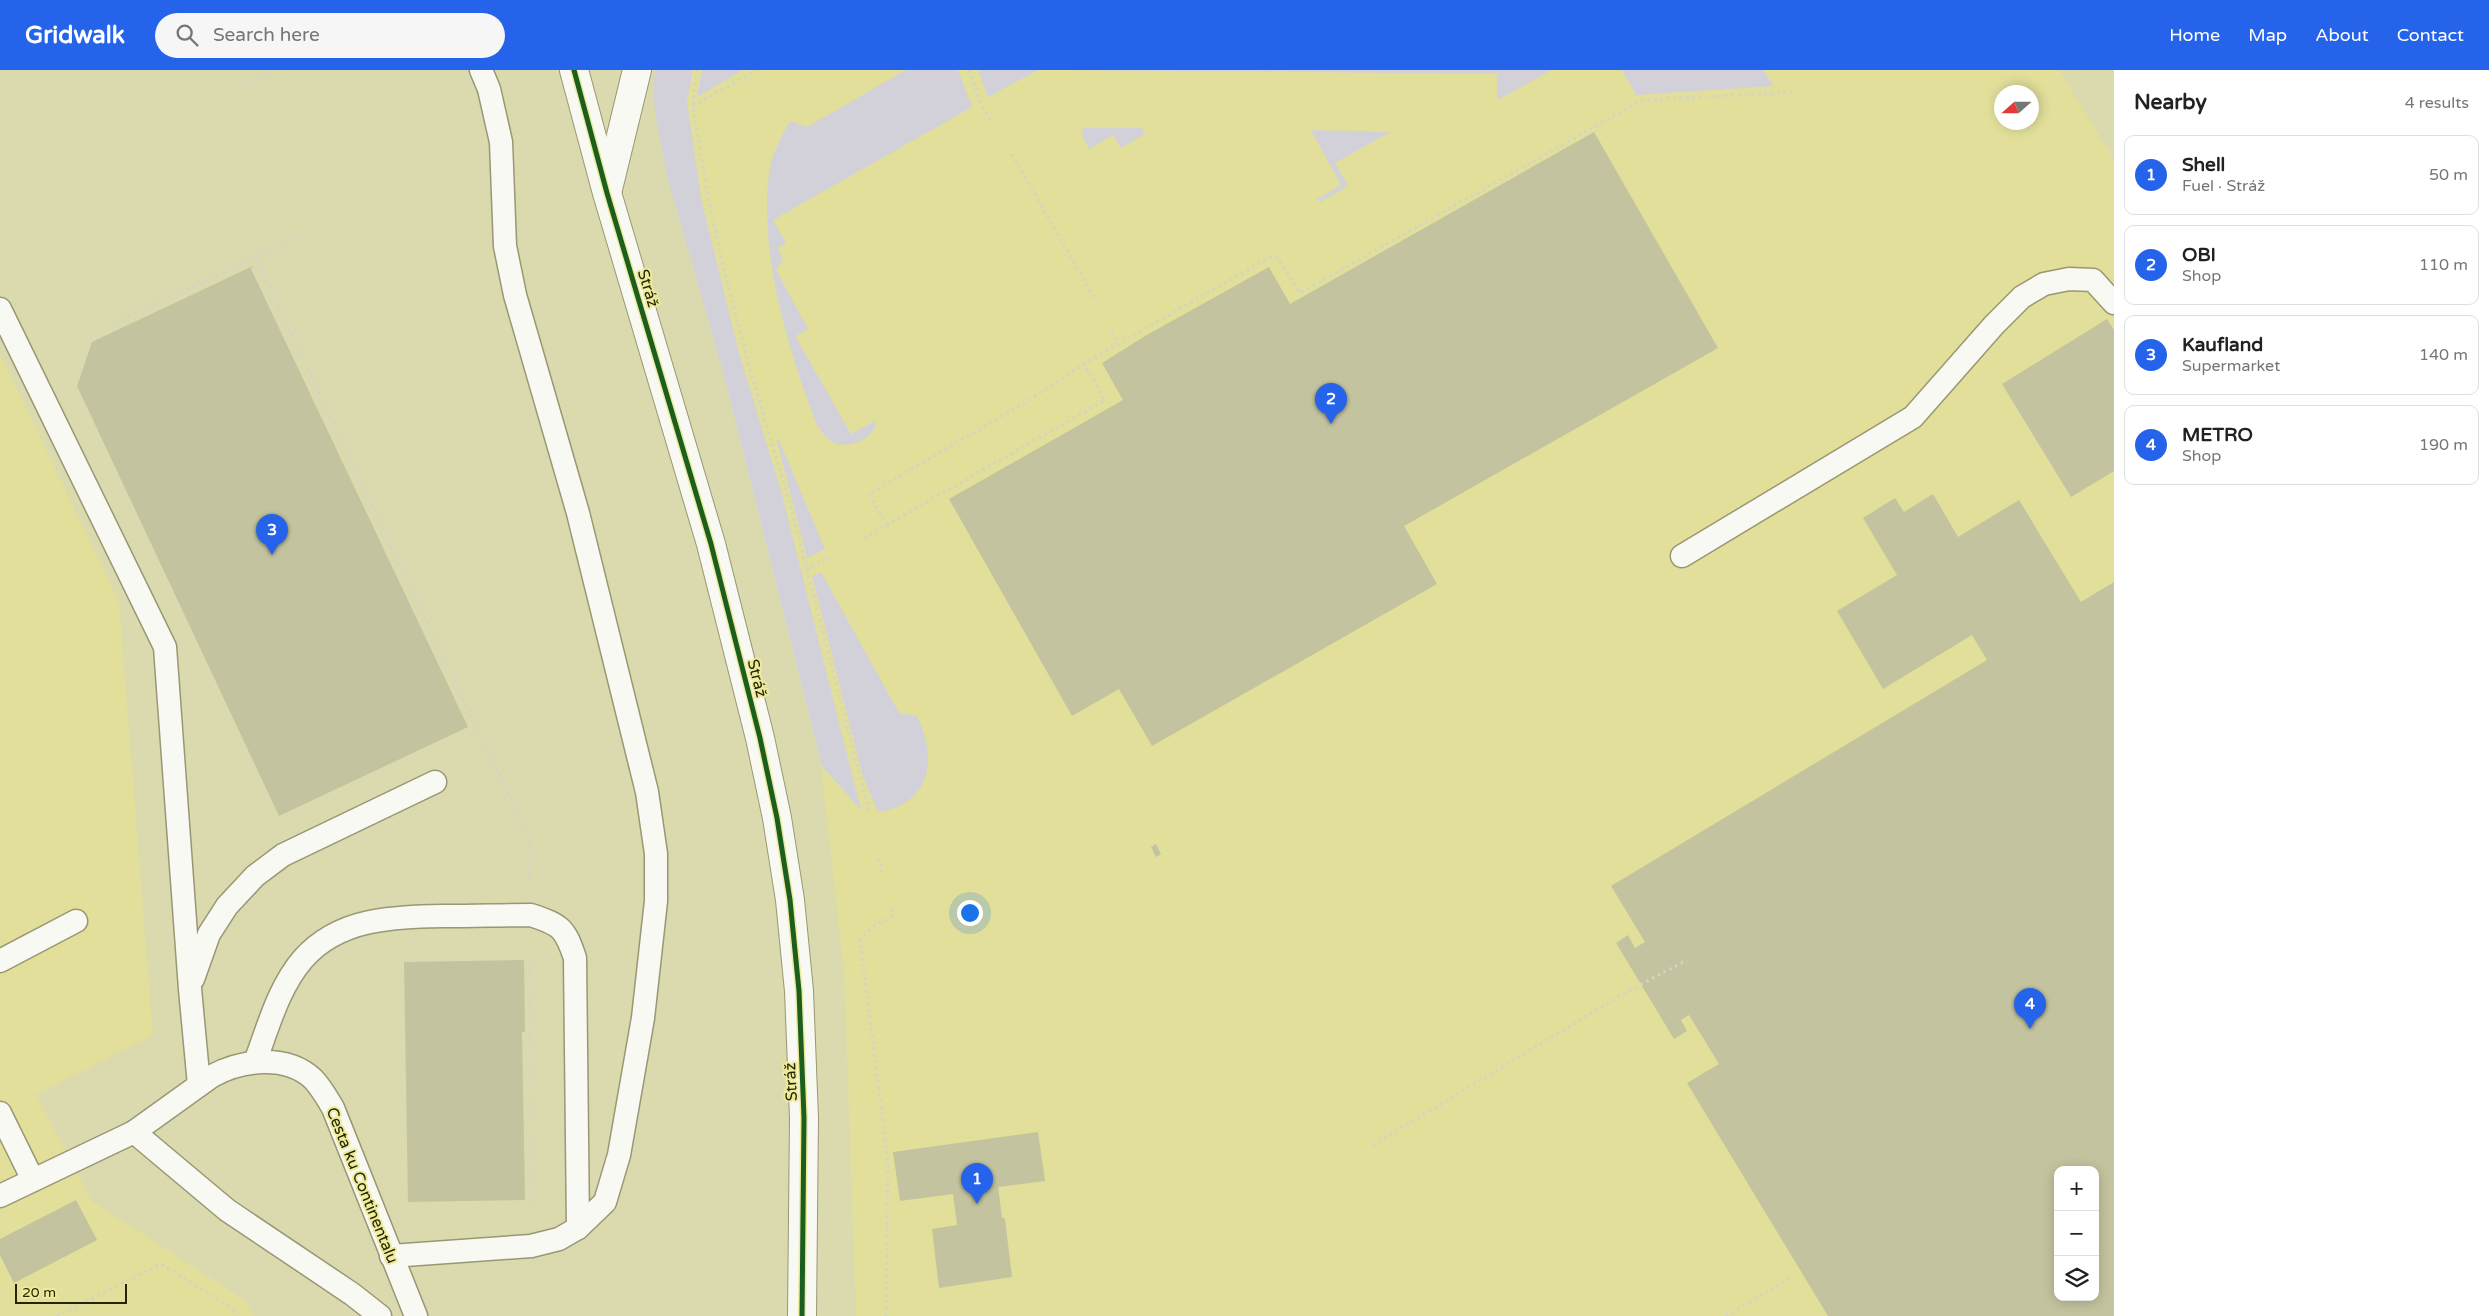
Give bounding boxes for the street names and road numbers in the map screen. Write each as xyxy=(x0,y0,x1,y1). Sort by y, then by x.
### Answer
street label: Stráž xyxy=(633,267,663,310)
street label: Stráž xyxy=(743,657,771,699)
street label: Stráž xyxy=(780,1062,802,1102)
street label: Cesta ku Continentalu xyxy=(322,1104,403,1266)

